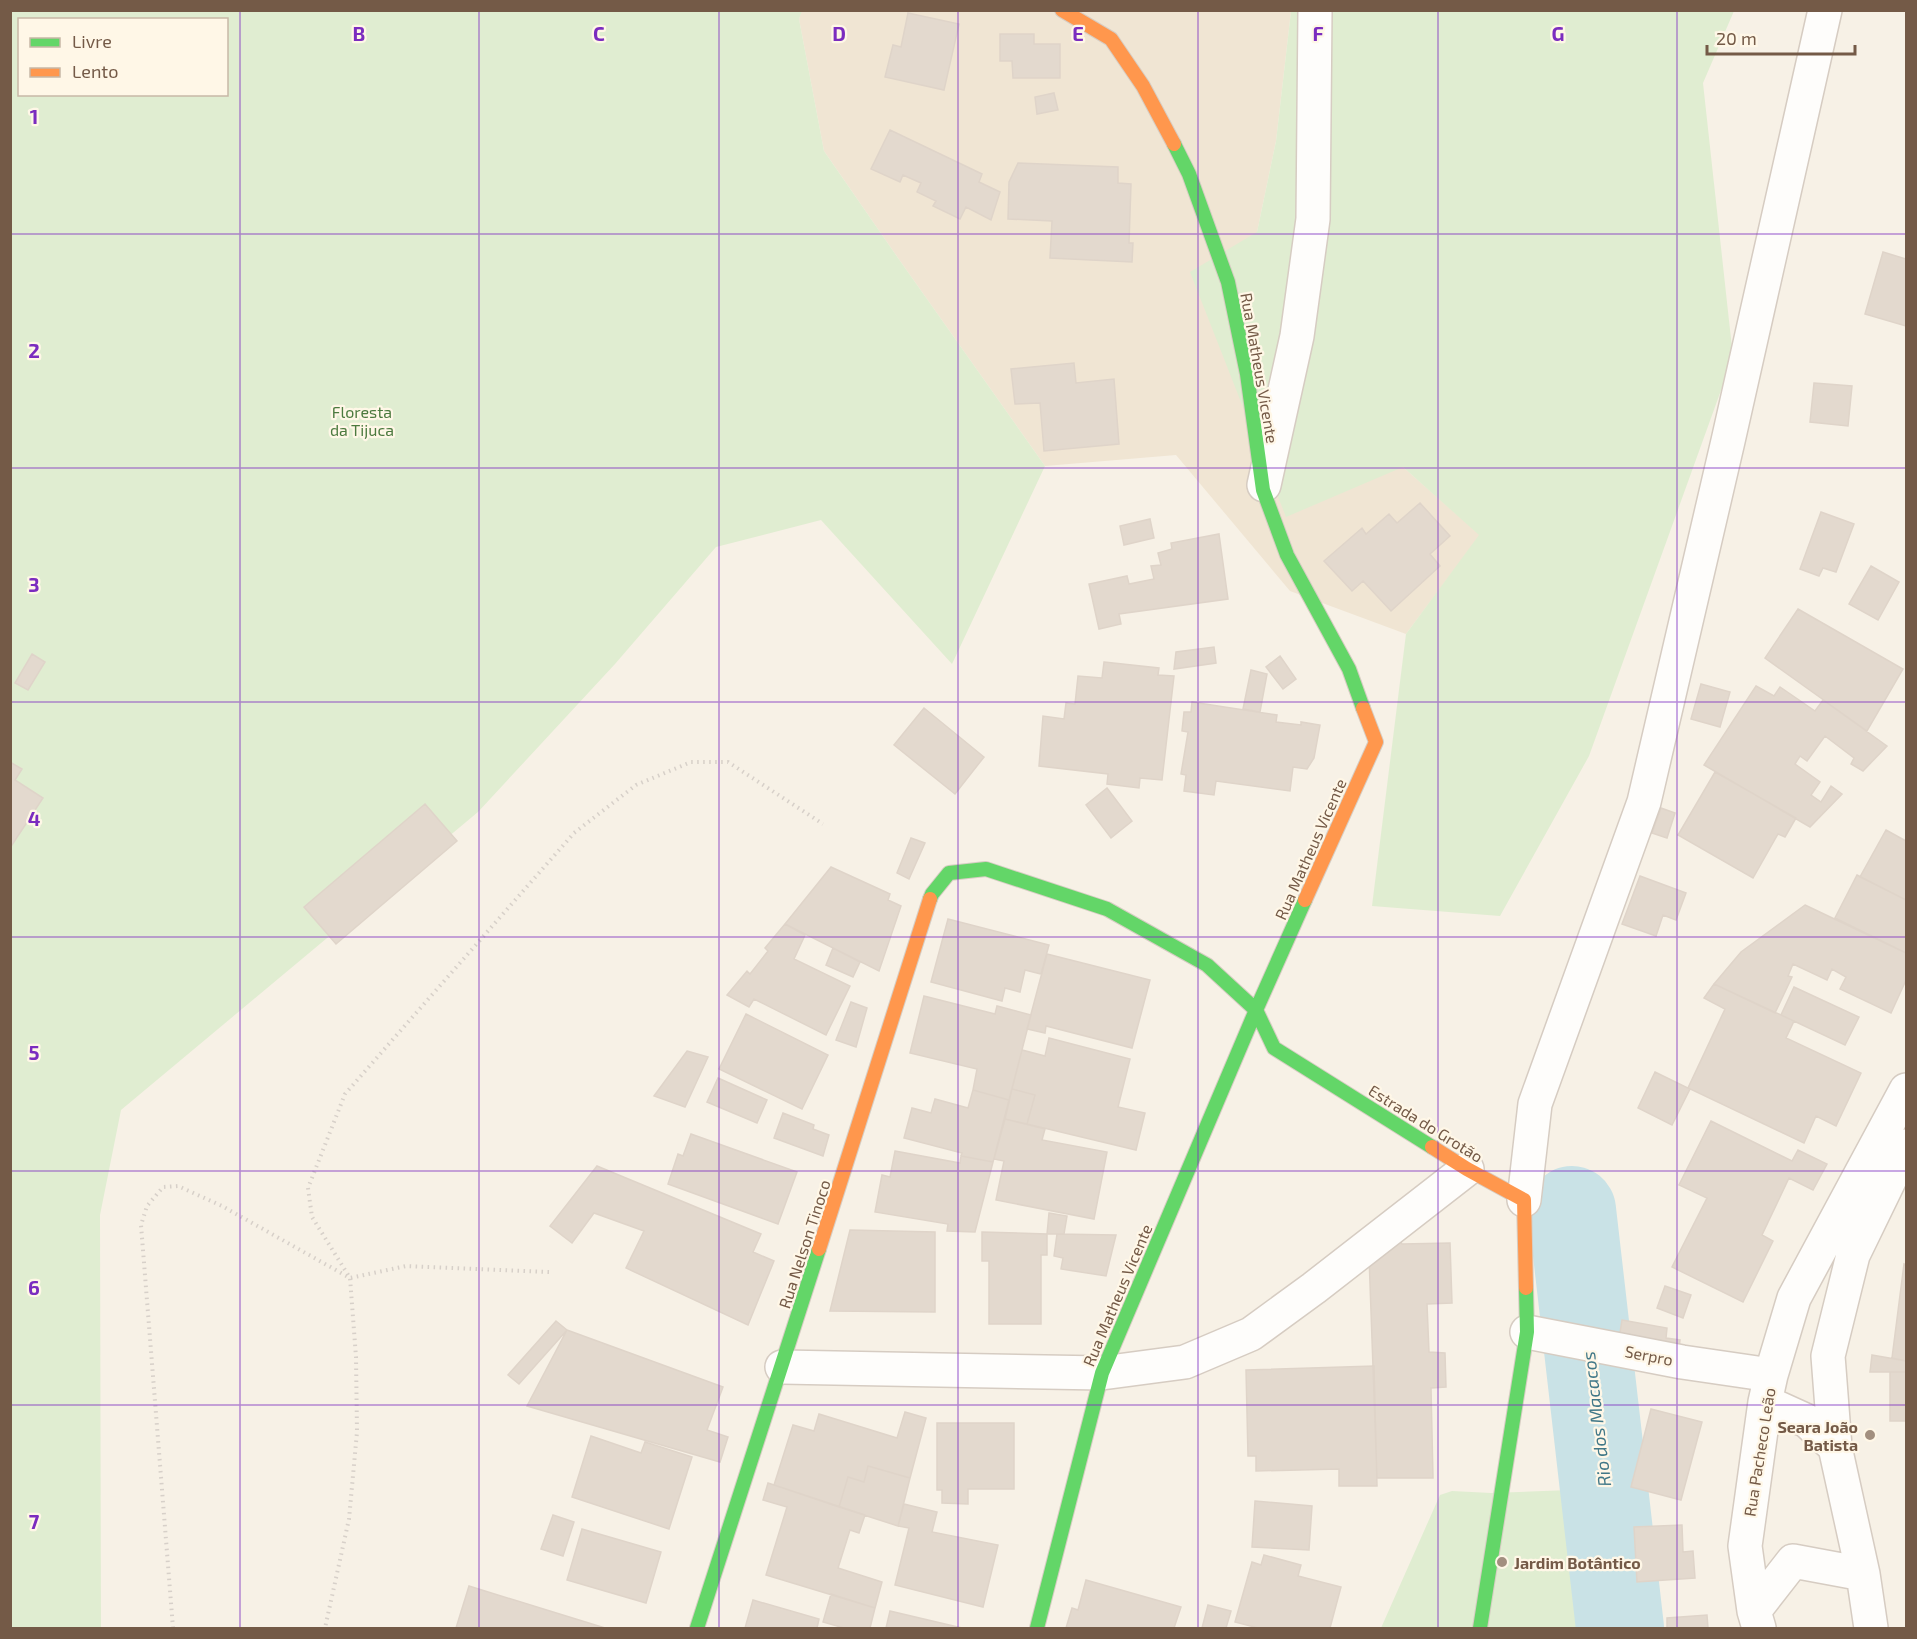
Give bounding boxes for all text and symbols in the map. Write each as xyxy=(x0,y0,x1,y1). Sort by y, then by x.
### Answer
legend xyxy=(18,18,228,96)
scale bar xyxy=(1707,18,1856,56)
text: B xyxy=(353,21,365,45)
text: C xyxy=(593,21,605,45)
text: D xyxy=(832,21,846,45)
text: E xyxy=(1072,21,1084,45)
text: F xyxy=(1312,21,1324,45)
text: G xyxy=(1552,21,1564,45)
text: 20 m xyxy=(1716,27,1757,49)
text: Livre xyxy=(72,30,112,52)
text: Lento xyxy=(72,60,118,82)
text: 1 xyxy=(30,104,38,128)
street label: Rua Matheus Vicente xyxy=(1237,291,1283,445)
text: 2 xyxy=(28,338,40,362)
park label: Floresta da Tijuca xyxy=(330,402,394,440)
text: 3 xyxy=(28,572,40,596)
street label: Rua Matheus Vicente xyxy=(1270,775,1350,923)
text: 4 xyxy=(28,806,41,830)
text: 5 xyxy=(28,1040,40,1064)
street label: Estrada do Grotão xyxy=(1365,1080,1487,1166)
street label: Rua Nelson Tinoco xyxy=(774,1177,834,1311)
street label: Rua Matheus Vicente xyxy=(1078,1221,1156,1369)
text: 6 xyxy=(28,1275,40,1299)
street label: Serpro xyxy=(1623,1341,1675,1369)
water label: Rio dos Macacos xyxy=(1577,1350,1615,1488)
street label: Rua Pacheco Leão xyxy=(1739,1386,1779,1518)
place label: Seara João Batista xyxy=(1777,1417,1858,1454)
marker: Seara João Batista xyxy=(1863,1428,1877,1442)
text: 7 xyxy=(29,1509,40,1533)
place label: Jardim Botântico xyxy=(1514,1553,1641,1572)
marker: Jardim Botântico xyxy=(1495,1555,1509,1569)

